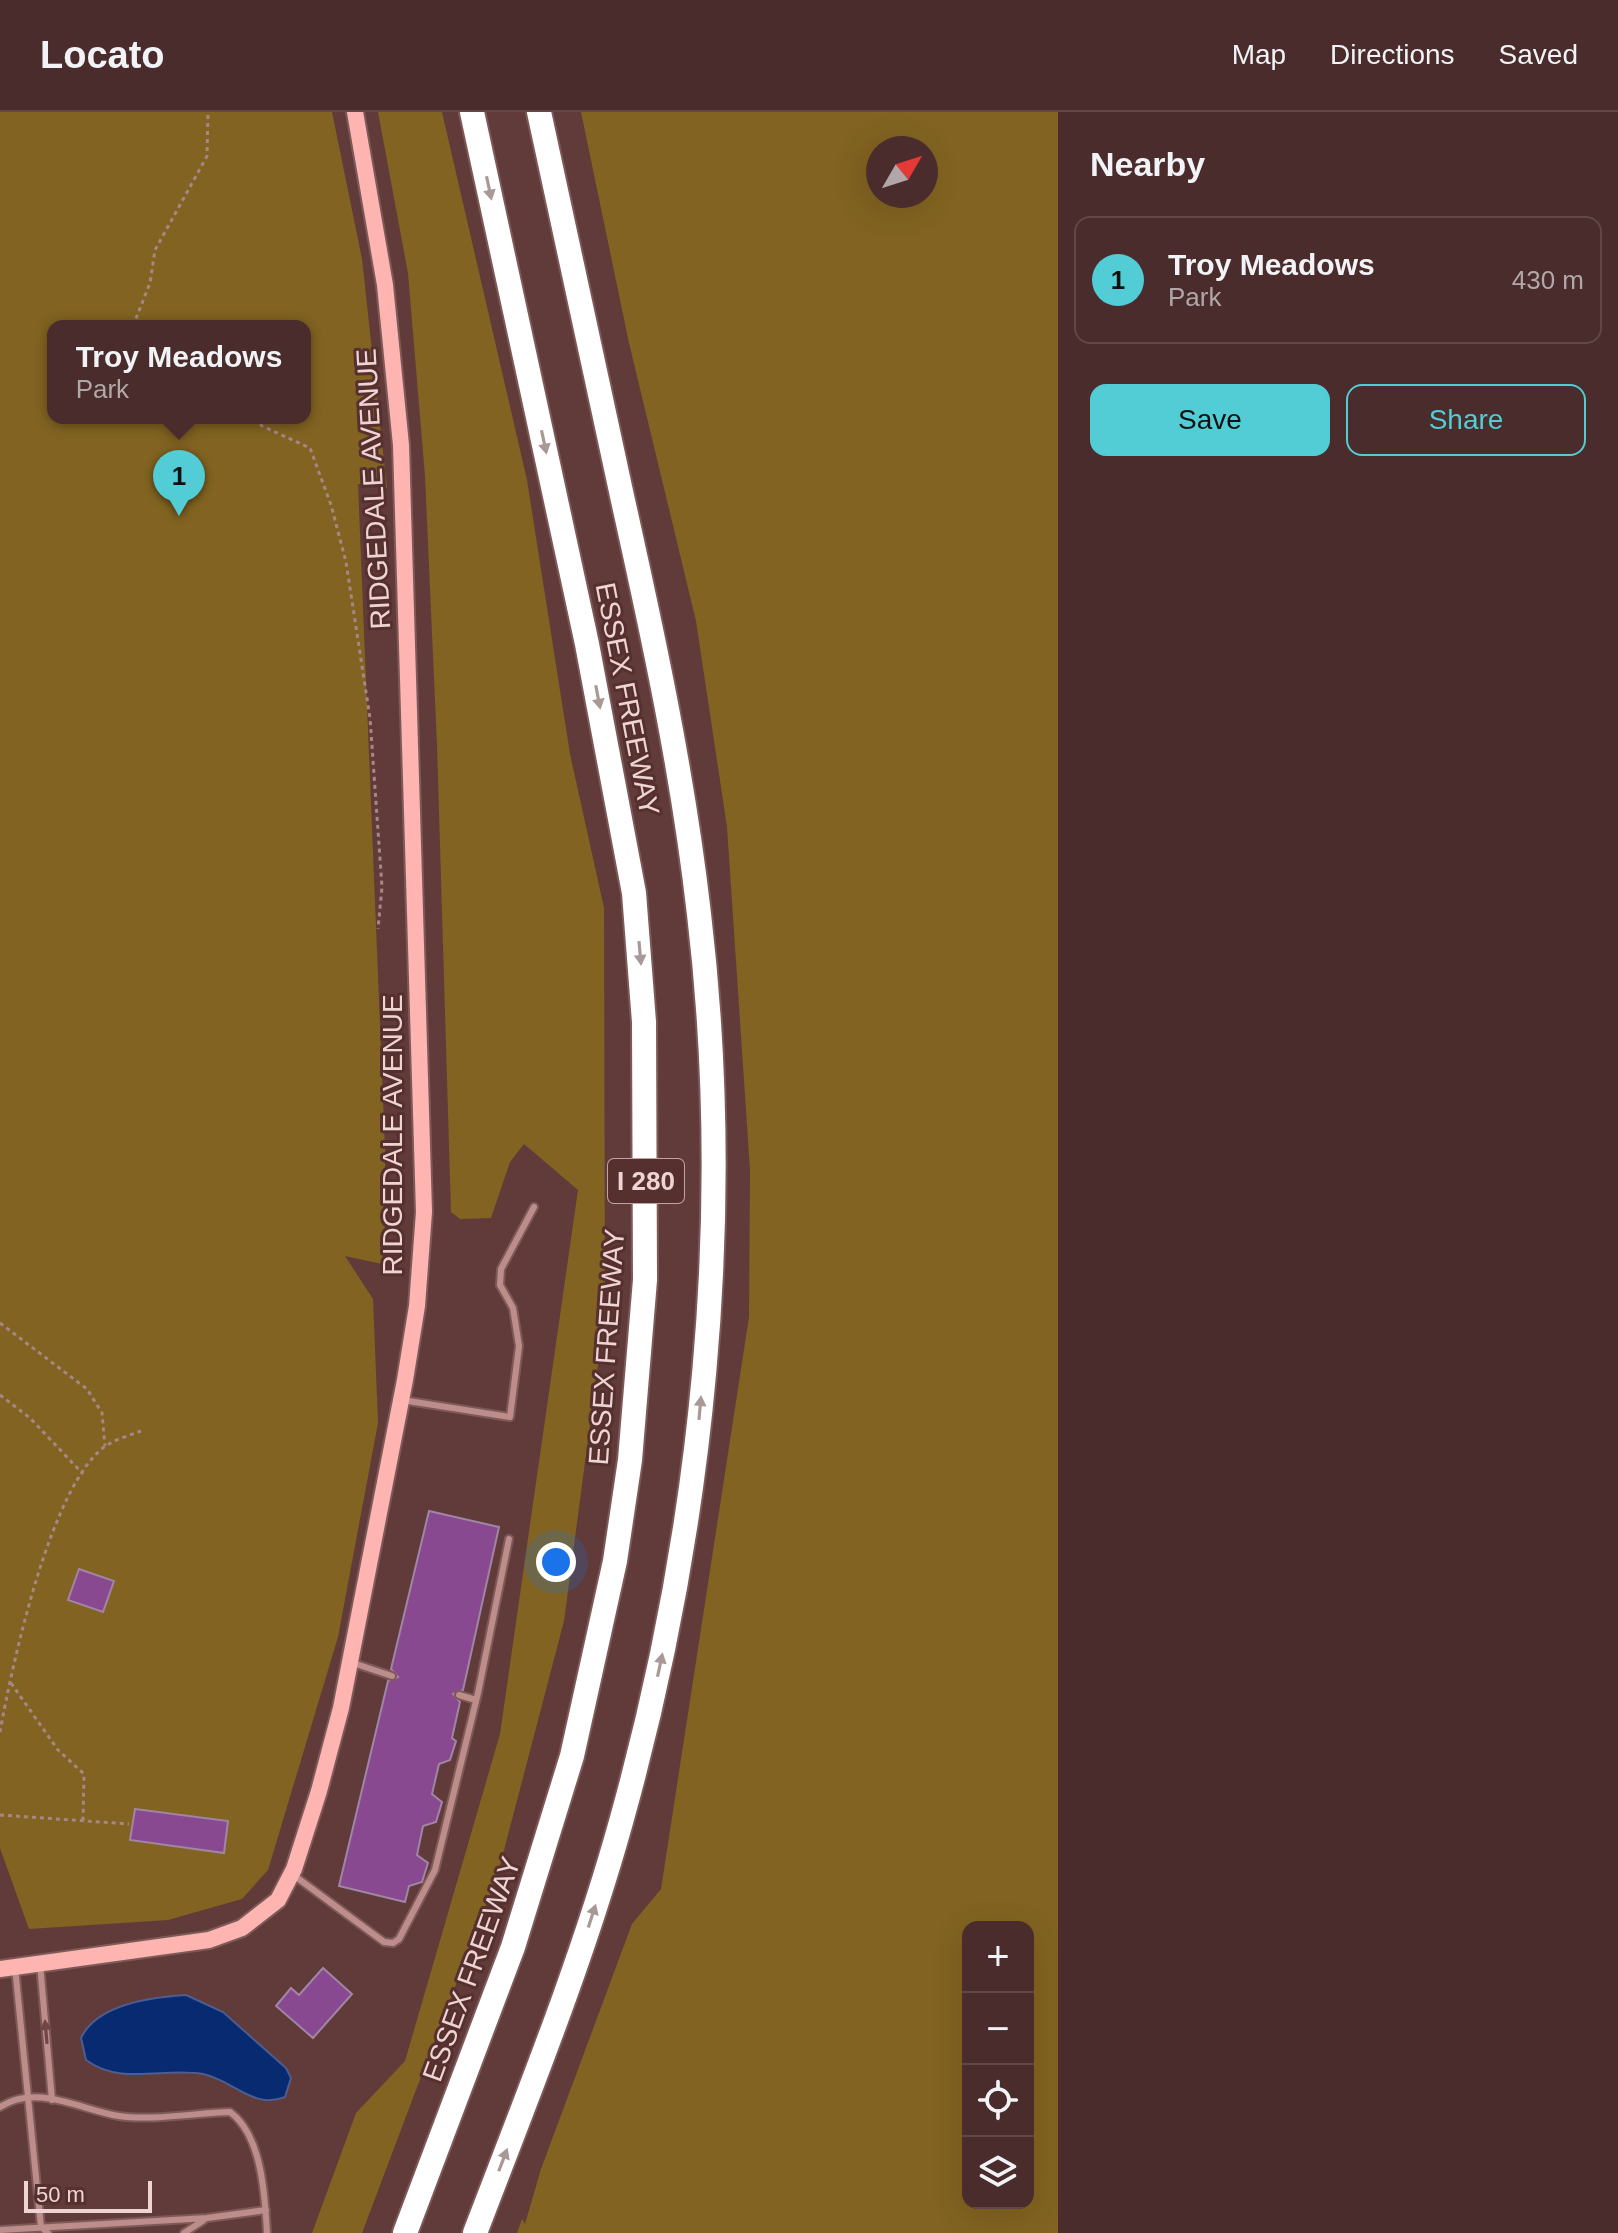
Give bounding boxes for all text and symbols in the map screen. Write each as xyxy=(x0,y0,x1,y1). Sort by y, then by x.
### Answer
text: Locato xyxy=(40,34,165,76)
text: Map xyxy=(1232,39,1286,70)
text: Directions xyxy=(1330,39,1455,70)
text: Saved xyxy=(1499,39,1578,70)
north arrow xyxy=(866,136,938,208)
text: Nearby xyxy=(1090,145,1205,183)
one-way arrow xyxy=(483,176,496,201)
text: Troy Meadows xyxy=(1168,248,1375,281)
text: 1 xyxy=(1111,265,1125,295)
text: 430 m xyxy=(1512,265,1584,295)
text: Park xyxy=(1168,282,1221,312)
popup xyxy=(47,320,311,424)
text: Troy Meadows xyxy=(76,340,282,373)
street label: RIDGEDALE AVENUE xyxy=(351,348,396,630)
text: Park xyxy=(76,374,129,404)
button: Save xyxy=(1090,384,1330,456)
button: Share xyxy=(1346,384,1586,456)
one-way arrow xyxy=(538,430,551,455)
pin: 1 xyxy=(153,450,205,516)
street label: ESSEX FREEWAY xyxy=(590,580,665,818)
one-way arrow xyxy=(592,684,604,709)
one-way arrow xyxy=(634,941,647,966)
street label: RIDGEDALE AVENUE xyxy=(377,994,408,1276)
road number: I 280 xyxy=(608,1159,684,1203)
street label: ESSEX FREEWAY xyxy=(583,1228,630,1466)
one-way arrow xyxy=(694,1395,707,1420)
your location xyxy=(536,1542,576,1582)
one-way arrow xyxy=(654,1652,667,1677)
street label: ESSEX FREEWAY xyxy=(416,1852,527,2086)
one-way arrow xyxy=(587,1904,599,1928)
map controls xyxy=(962,1921,1034,2209)
button: + xyxy=(962,1921,1034,1993)
button: − xyxy=(962,1993,1034,2065)
one-way arrow xyxy=(40,2019,53,2044)
button: locate xyxy=(962,2065,1034,2137)
button: layers xyxy=(962,2137,1034,2209)
one-way arrow xyxy=(497,2148,510,2172)
scale bar xyxy=(24,2177,152,2213)
text: 50 m xyxy=(36,2182,85,2207)

